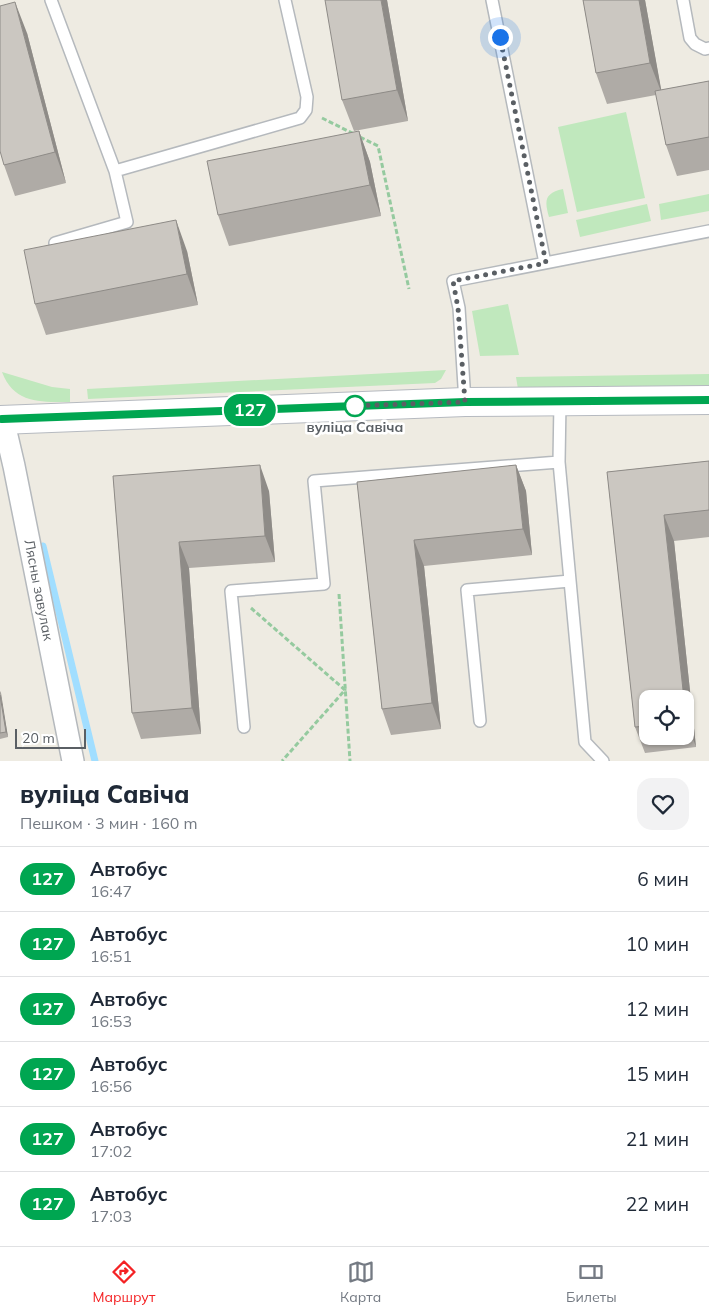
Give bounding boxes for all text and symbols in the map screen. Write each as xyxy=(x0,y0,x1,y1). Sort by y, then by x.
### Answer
your location xyxy=(488,25,513,50)
line badge: 127 xyxy=(221,394,279,426)
marker: вуліца Савіча xyxy=(344,395,366,417)
text: 127 xyxy=(234,398,266,421)
place label: вуліца Савіча xyxy=(307,418,403,436)
street label: Лясны завулак xyxy=(20,538,58,643)
map controls xyxy=(639,690,694,745)
button: locate xyxy=(639,690,694,745)
scale bar xyxy=(15,726,86,749)
text: 20 m xyxy=(22,729,55,747)
button: heart xyxy=(637,778,689,830)
text: вуліца Савіча xyxy=(20,779,190,809)
text: Пешком · 3 мин · 160 m xyxy=(20,813,198,833)
text: Автобус xyxy=(90,857,168,881)
text: 127 xyxy=(31,867,64,890)
text: 6 мин xyxy=(637,867,689,891)
text: 16:47 xyxy=(90,881,132,901)
text: Автобус xyxy=(90,922,168,946)
text: 127 xyxy=(31,932,64,955)
text: 10 мин xyxy=(626,932,689,956)
text: 16:51 xyxy=(90,946,132,966)
text: Автобус xyxy=(90,987,168,1011)
text: 127 xyxy=(31,997,64,1020)
text: 12 мин xyxy=(626,997,689,1021)
text: 16:53 xyxy=(90,1011,132,1031)
text: Автобус xyxy=(90,1052,168,1076)
text: 127 xyxy=(31,1062,64,1085)
text: 15 мин xyxy=(626,1062,689,1086)
text: 16:56 xyxy=(90,1076,132,1096)
text: Автобус xyxy=(90,1117,168,1141)
text: 127 xyxy=(31,1127,64,1150)
text: 21 мин xyxy=(626,1127,689,1151)
text: 17:02 xyxy=(90,1141,132,1161)
text: Автобус xyxy=(90,1182,168,1206)
text: 127 xyxy=(31,1192,64,1215)
text: 22 мин xyxy=(626,1192,689,1216)
text: 17:03 xyxy=(90,1206,132,1226)
tab: Маршрут xyxy=(92,1258,155,1306)
tab: Карта xyxy=(340,1258,381,1306)
tab: Билеты xyxy=(566,1258,617,1306)

